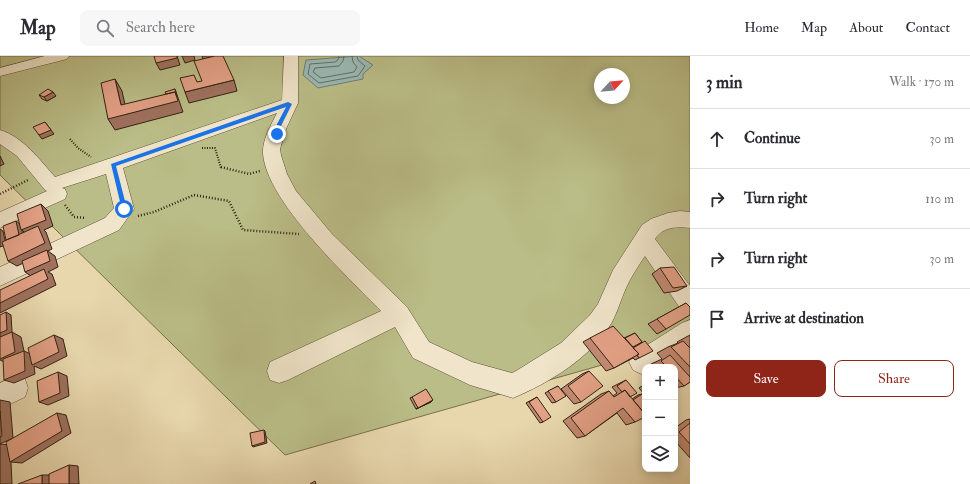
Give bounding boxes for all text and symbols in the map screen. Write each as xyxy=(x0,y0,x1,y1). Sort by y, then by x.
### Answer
search box xyxy=(80,10,360,46)
text: Map xyxy=(20,16,56,40)
icon: search xyxy=(94,17,116,39)
text: Search here xyxy=(126,18,195,37)
text: Home xyxy=(744,19,779,36)
text: Map xyxy=(801,19,827,36)
text: About xyxy=(849,19,883,36)
text: Contact xyxy=(905,19,950,36)
north arrow xyxy=(594,68,630,104)
text: 3 min xyxy=(706,72,743,93)
text: Walk · 170 m xyxy=(889,74,954,90)
route end xyxy=(268,125,286,143)
icon: ahead xyxy=(706,128,728,150)
text: Continue xyxy=(744,129,800,148)
text: 30 m xyxy=(930,131,954,147)
icon: right xyxy=(706,188,728,210)
text: Turn right xyxy=(744,189,807,208)
text: 110 m xyxy=(925,191,954,207)
route start xyxy=(115,200,133,218)
icon: right xyxy=(706,248,728,270)
text: Turn right xyxy=(744,249,807,268)
text: 30 m xyxy=(930,251,954,267)
icon: arrive xyxy=(706,308,728,330)
text: Arrive at destination xyxy=(744,309,864,328)
button: Save xyxy=(706,360,826,397)
button: Share xyxy=(834,360,954,397)
map controls xyxy=(642,364,678,472)
button: + xyxy=(642,364,678,400)
button: − xyxy=(642,400,678,436)
button: layers xyxy=(642,436,678,472)

